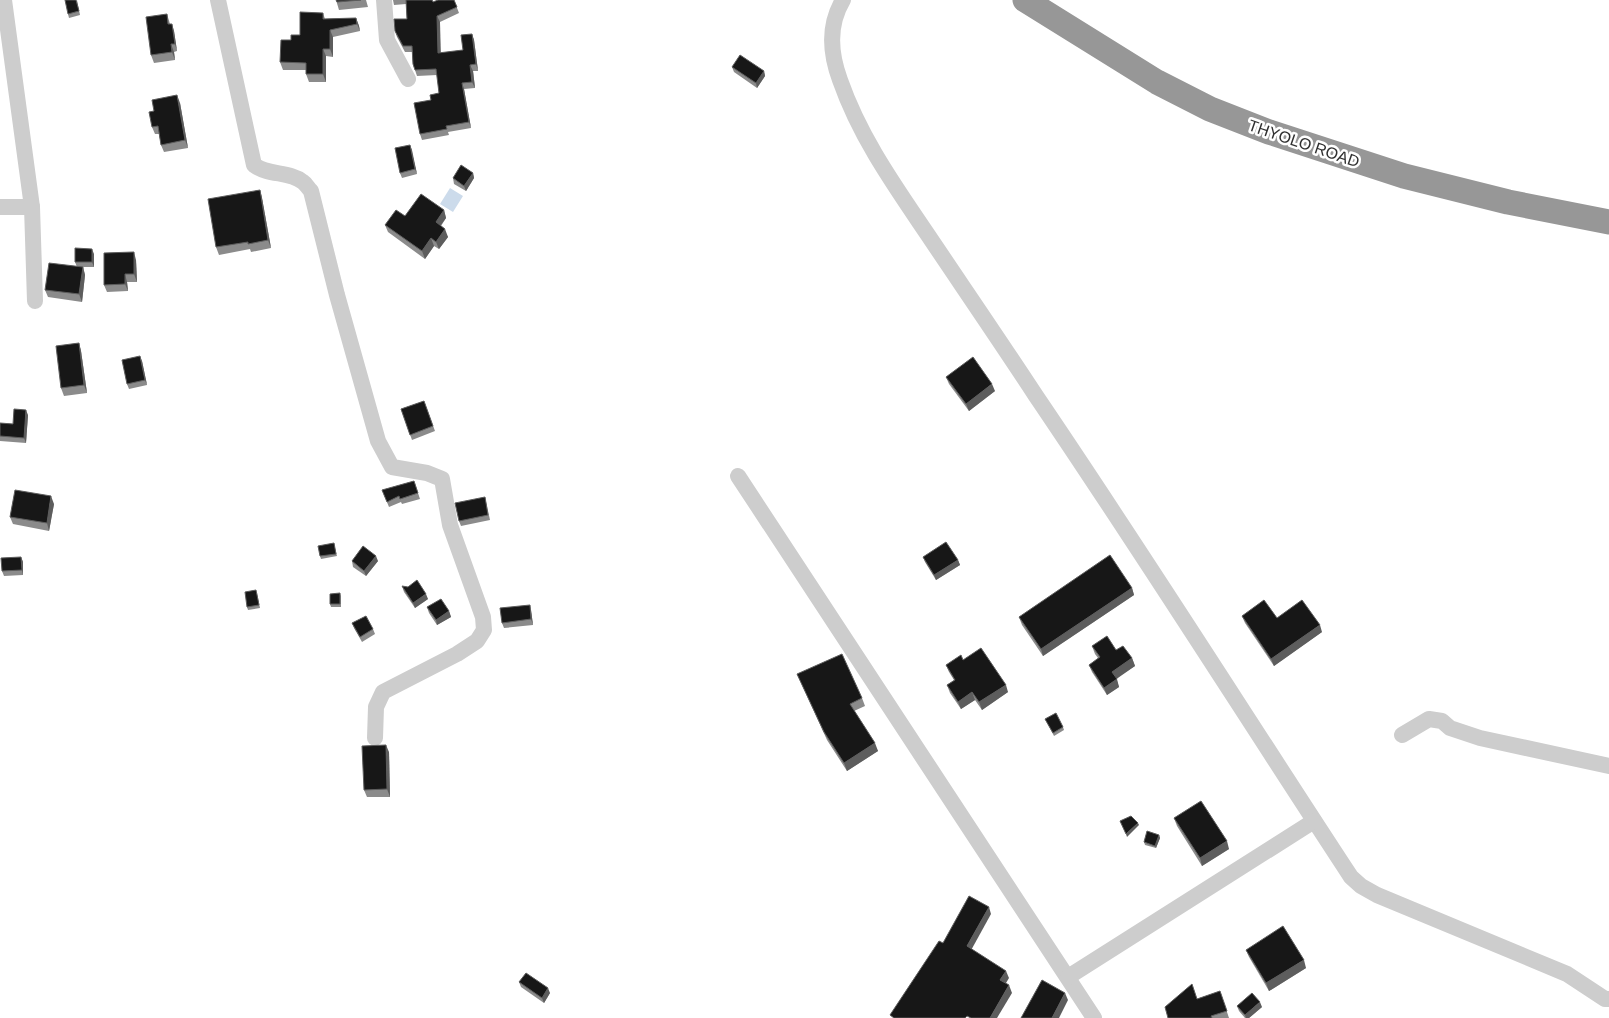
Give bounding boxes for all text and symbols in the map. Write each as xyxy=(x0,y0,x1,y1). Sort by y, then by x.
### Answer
street label: THYOLO ROAD xyxy=(1246,116,1362,170)

